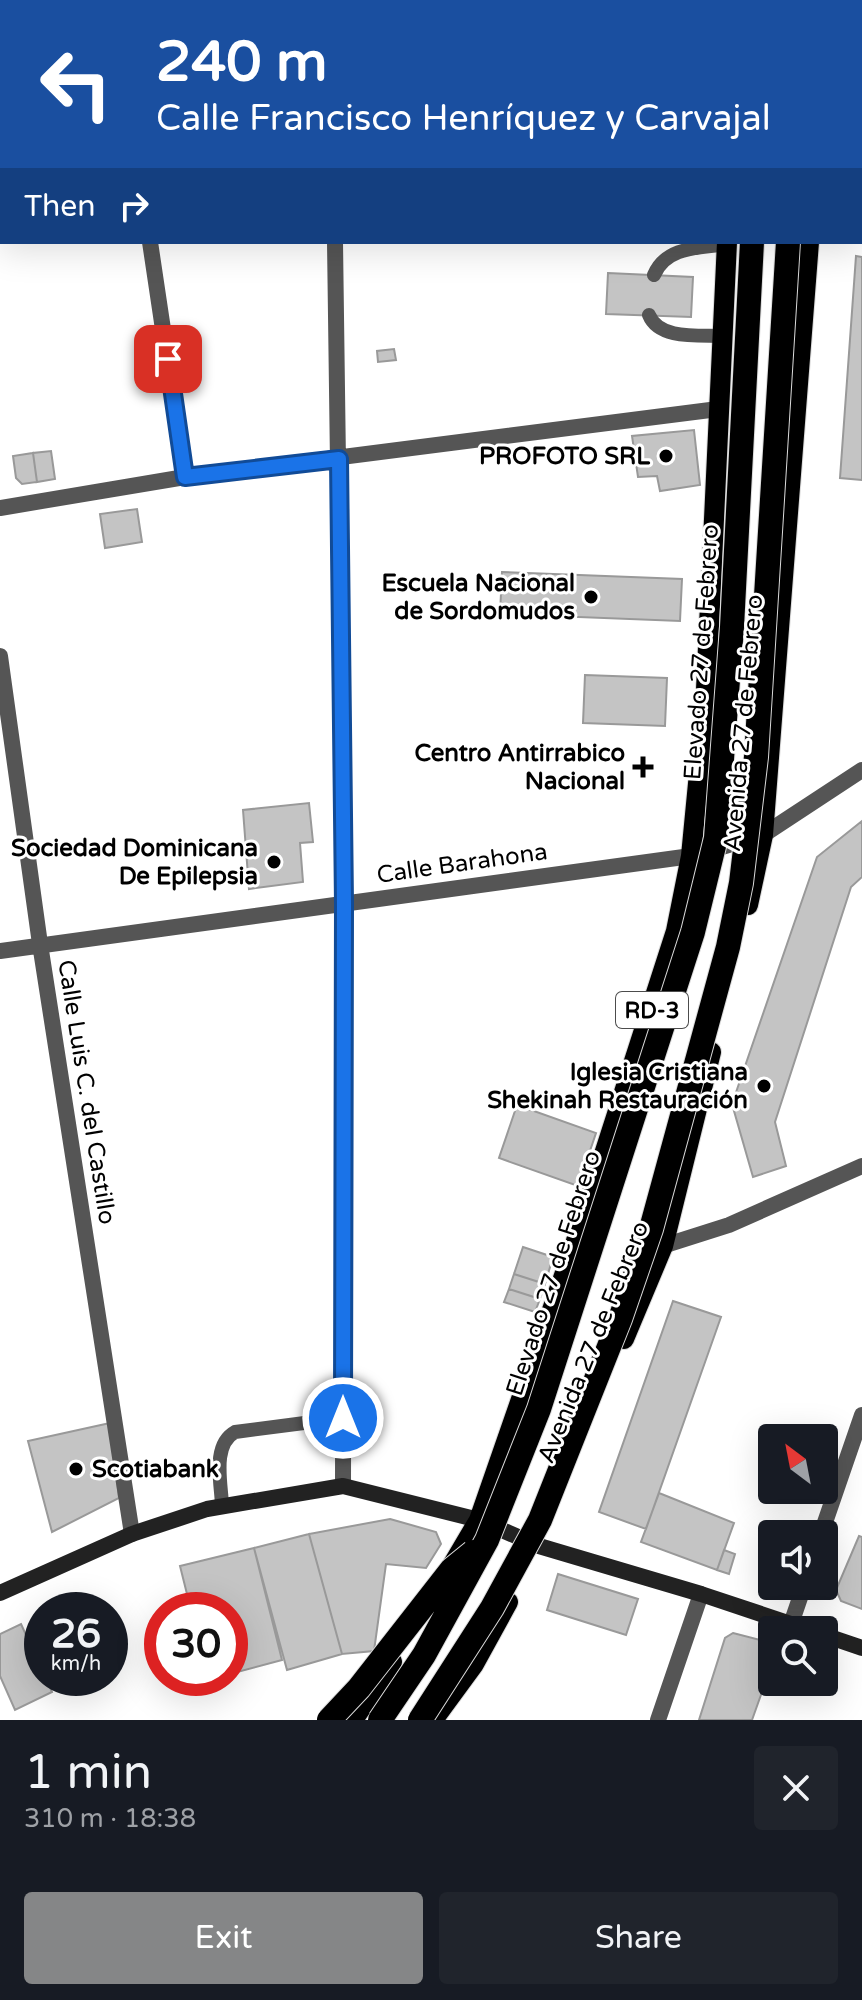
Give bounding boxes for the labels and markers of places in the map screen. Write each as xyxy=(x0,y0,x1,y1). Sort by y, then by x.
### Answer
pin xyxy=(134,325,202,393)
place label: PROFOTO SRL xyxy=(479,442,650,471)
marker: PROFOTO SRL xyxy=(657,447,675,465)
place label: Escuela Nacional de Sordomudos xyxy=(381,569,575,626)
marker: Escuela Nacional de Sordomudos xyxy=(582,588,600,606)
place label: Centro Antirrabico Nacional xyxy=(414,739,625,796)
marker: Centro Antirrabico Nacional xyxy=(632,756,654,778)
place label: Sociedad Dominicana De Epilepsia xyxy=(11,834,258,891)
marker: Sociedad Dominicana De Epilepsia xyxy=(265,853,283,871)
place label: Iglesia Cristiana Shekinah Restauración xyxy=(487,1058,748,1115)
marker: Iglesia Cristiana Shekinah Restauración xyxy=(755,1077,773,1095)
place label: Scotiabank xyxy=(92,1455,219,1484)
marker: Scotiabank xyxy=(67,1460,85,1478)

